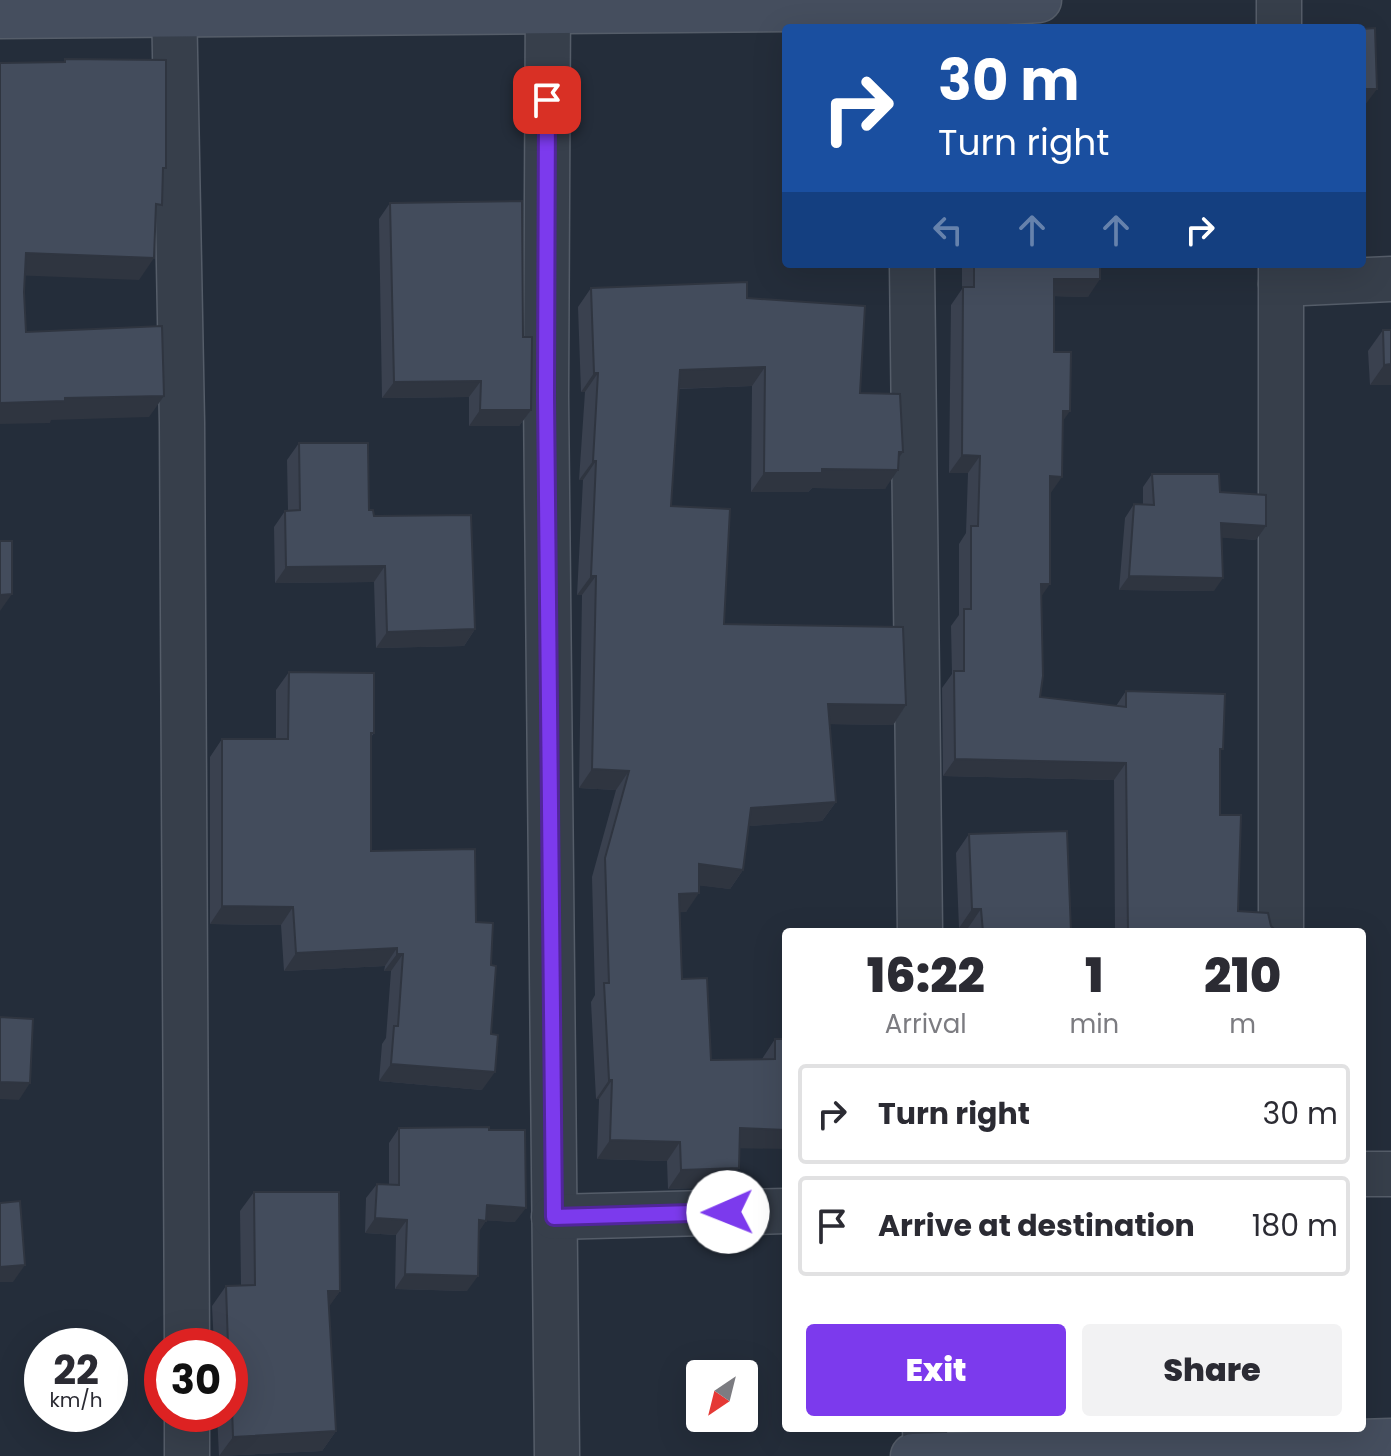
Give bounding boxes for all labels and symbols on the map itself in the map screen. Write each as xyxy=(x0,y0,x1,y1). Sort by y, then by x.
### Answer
pin xyxy=(513,66,581,134)
position arrow xyxy=(686,1170,770,1254)
speed limit sign: 30 xyxy=(144,1328,248,1432)
north arrow xyxy=(686,1360,758,1432)

